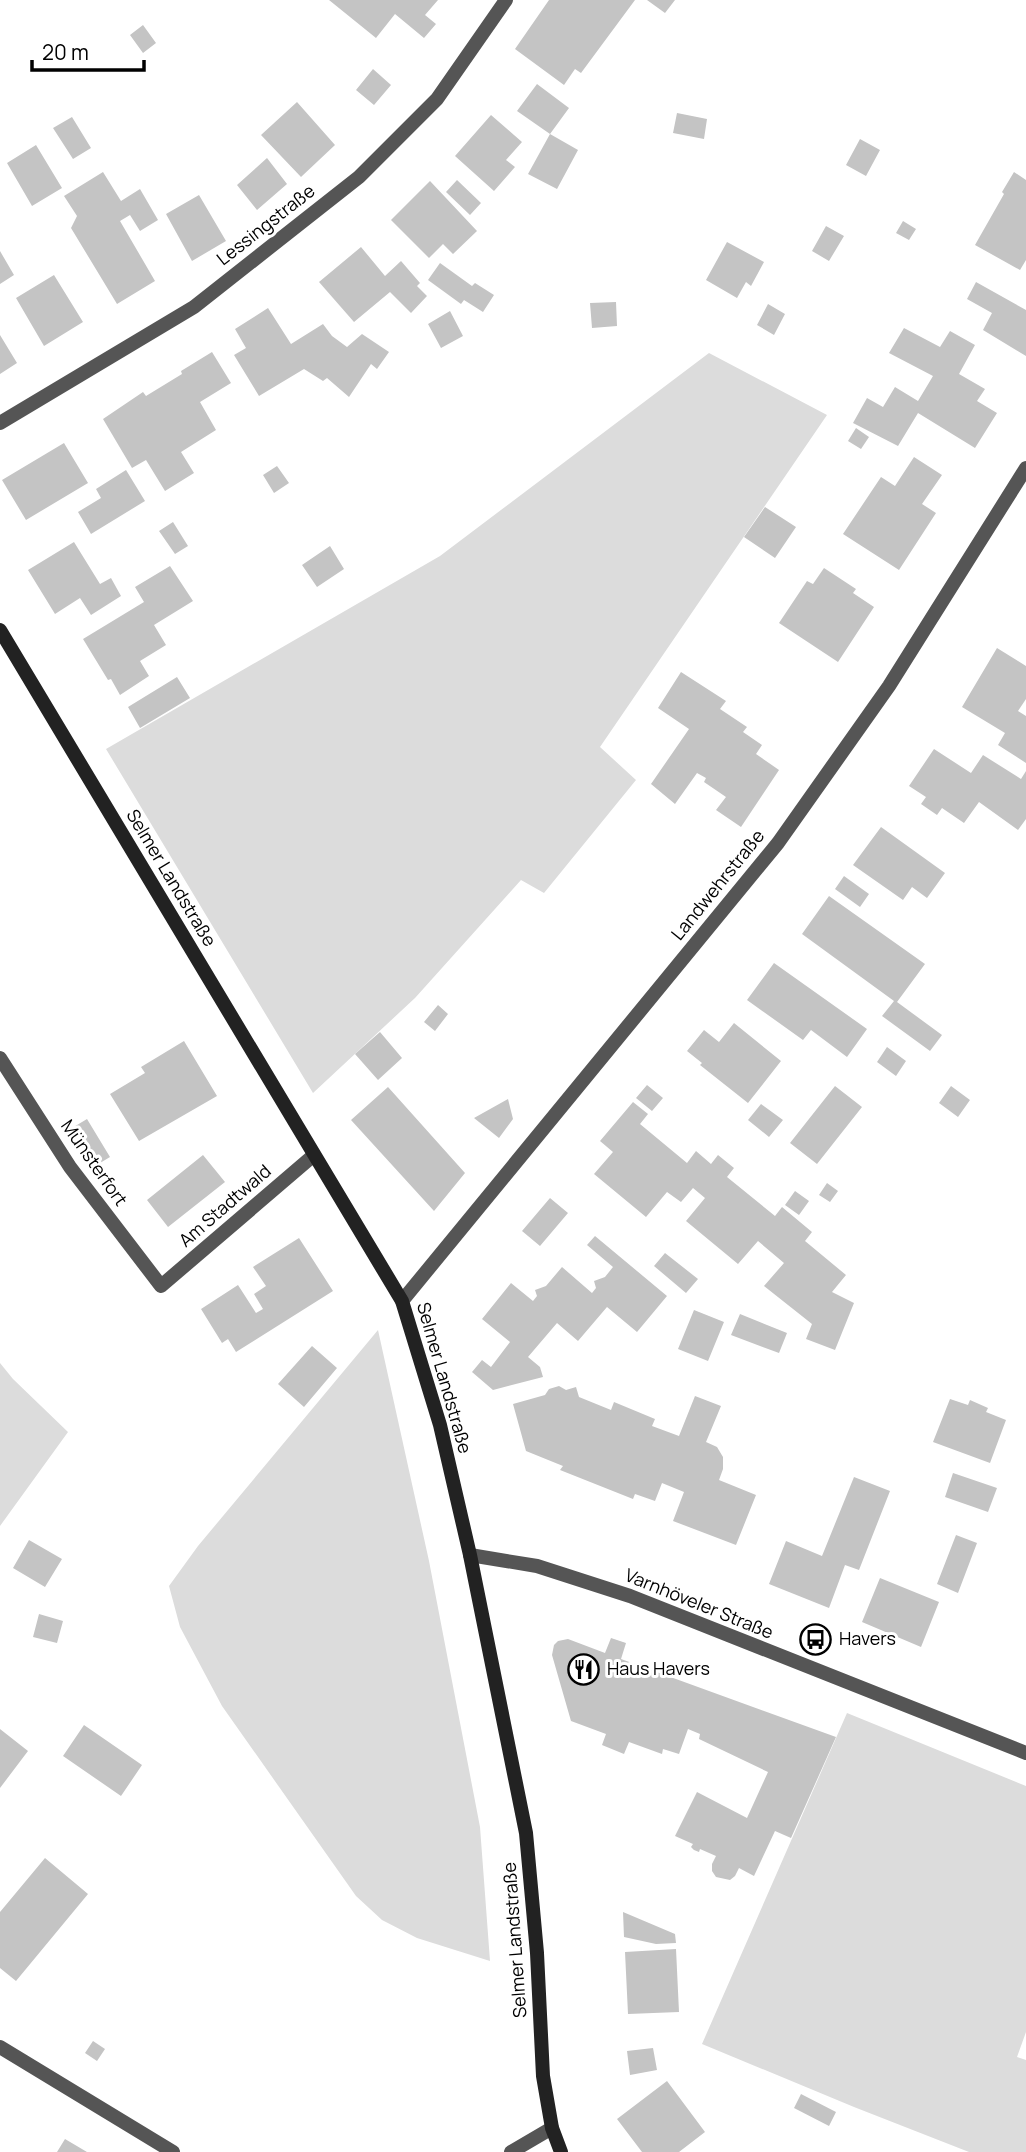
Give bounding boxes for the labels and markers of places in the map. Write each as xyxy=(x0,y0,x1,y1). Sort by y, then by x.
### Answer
bus stop icon: Havers xyxy=(799,1622,833,1656)
place label: Havers xyxy=(839,1626,896,1650)
restaurant icon: Haus Havers xyxy=(567,1652,601,1686)
place label: Haus Havers xyxy=(607,1656,710,1680)

